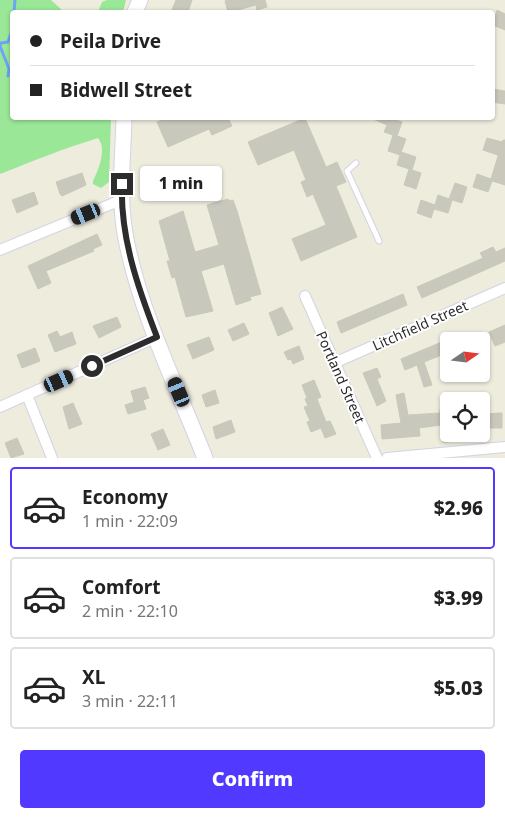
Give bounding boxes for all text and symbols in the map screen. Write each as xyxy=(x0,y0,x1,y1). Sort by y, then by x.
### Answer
text: Peila Drive xyxy=(60,28,161,54)
text: Bidwell Street xyxy=(60,77,192,103)
callout: 1 min xyxy=(140,166,222,202)
text: 1 min xyxy=(159,172,203,194)
route end xyxy=(111,173,133,195)
car xyxy=(69,201,102,227)
street label: Litchfield Street xyxy=(369,295,471,355)
street label: Portland Street xyxy=(312,328,370,426)
north arrow xyxy=(440,332,490,382)
map controls xyxy=(440,332,490,442)
route start xyxy=(81,355,103,377)
car xyxy=(42,368,75,394)
car xyxy=(166,375,191,409)
button: locate xyxy=(440,392,490,442)
text: Economy xyxy=(82,484,168,510)
icon: car xyxy=(22,486,67,531)
text: $2.96 xyxy=(434,495,483,521)
text: 1 min · 22:09 xyxy=(82,510,178,532)
text: Comfort xyxy=(82,574,161,600)
icon: car xyxy=(22,576,67,621)
text: $3.99 xyxy=(434,585,483,611)
text: 2 min · 22:10 xyxy=(82,600,178,622)
text: XL xyxy=(82,664,105,690)
icon: car xyxy=(22,666,67,711)
text: $5.03 xyxy=(434,675,483,701)
text: 3 min · 22:11 xyxy=(82,690,178,712)
button: Confirm xyxy=(20,750,485,808)

